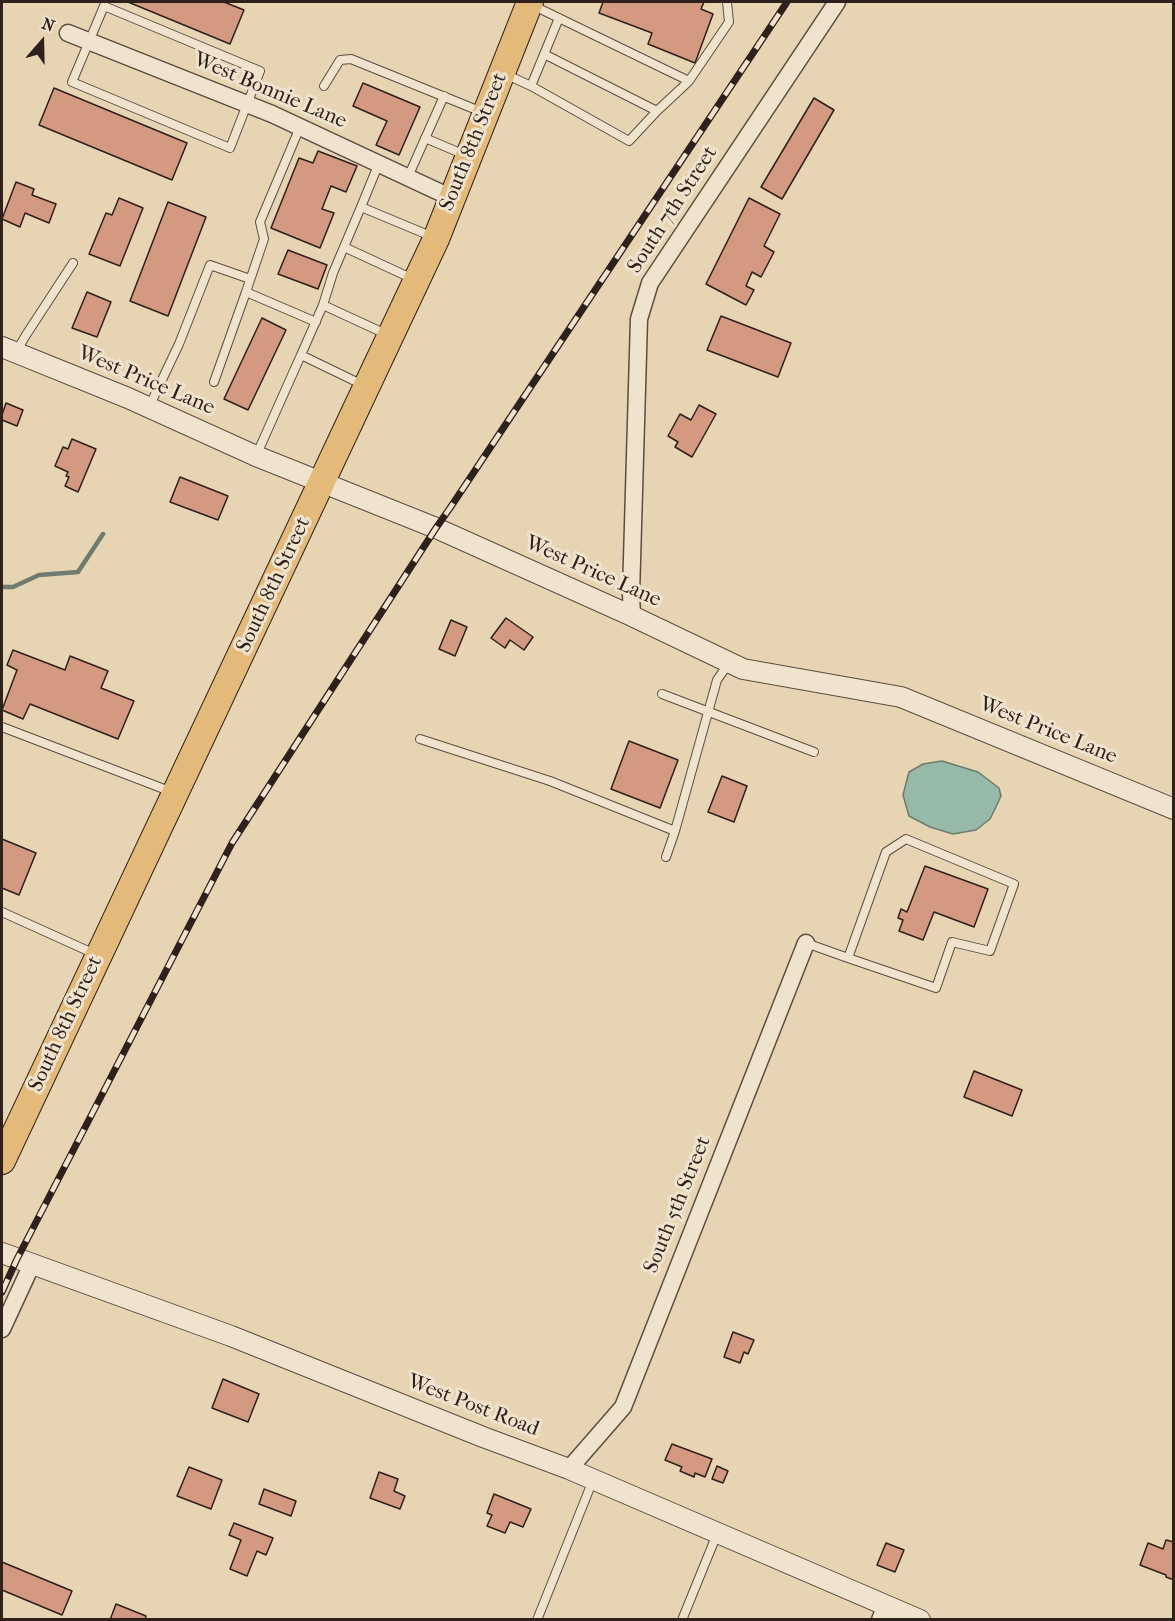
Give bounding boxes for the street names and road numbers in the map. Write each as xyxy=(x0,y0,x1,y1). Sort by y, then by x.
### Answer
street label: West Bonnie Lane xyxy=(190,47,350,135)
street label: South 8th Street xyxy=(435,69,513,215)
street label: South 7th Street xyxy=(623,142,723,278)
street label: West Price Lane xyxy=(74,341,218,421)
street label: South 8th Street xyxy=(232,513,316,657)
street label: West Price Lane xyxy=(521,531,665,613)
street label: West Price Lane xyxy=(976,692,1120,770)
street label: South 8th Street xyxy=(24,952,108,1096)
street label: South 5th Street xyxy=(639,1133,717,1277)
street label: West Post Road xyxy=(404,1369,542,1443)

